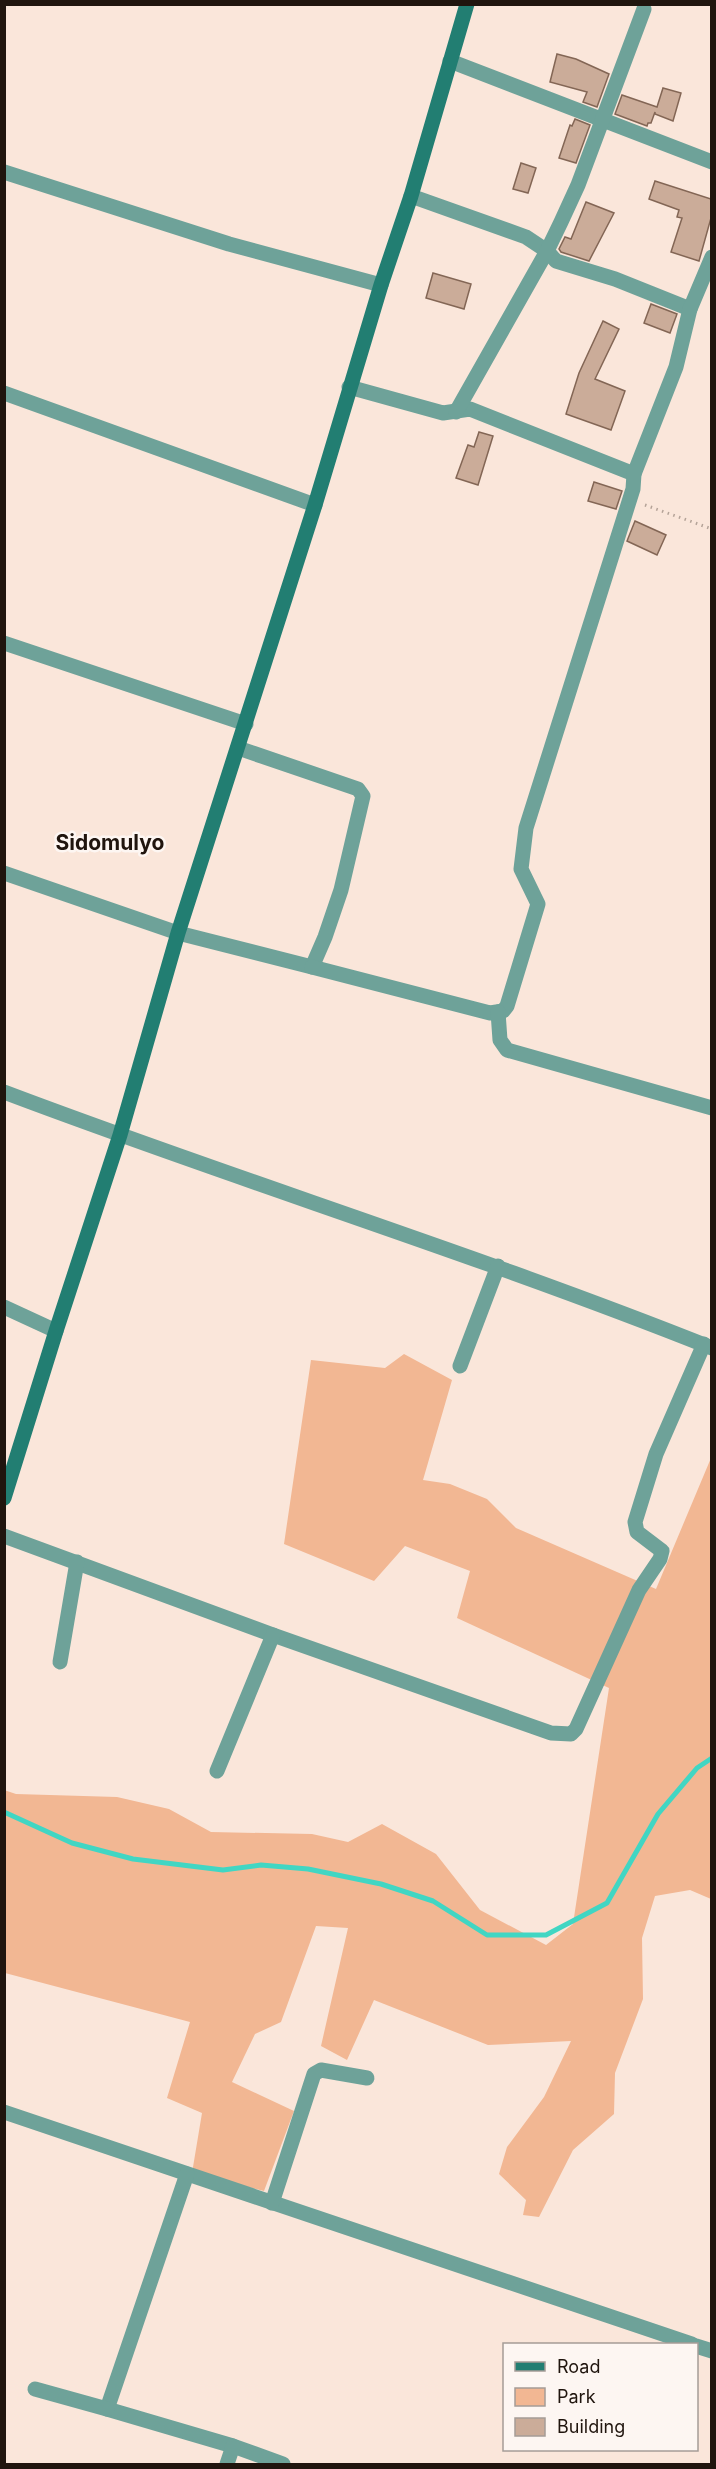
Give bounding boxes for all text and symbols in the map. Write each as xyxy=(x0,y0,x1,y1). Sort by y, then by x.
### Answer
district label: Sidomulyo xyxy=(56,830,165,855)
legend xyxy=(503,2343,698,2451)
text: Road xyxy=(557,2356,600,2377)
text: Park xyxy=(557,2386,596,2407)
text: Building xyxy=(557,2416,625,2437)

